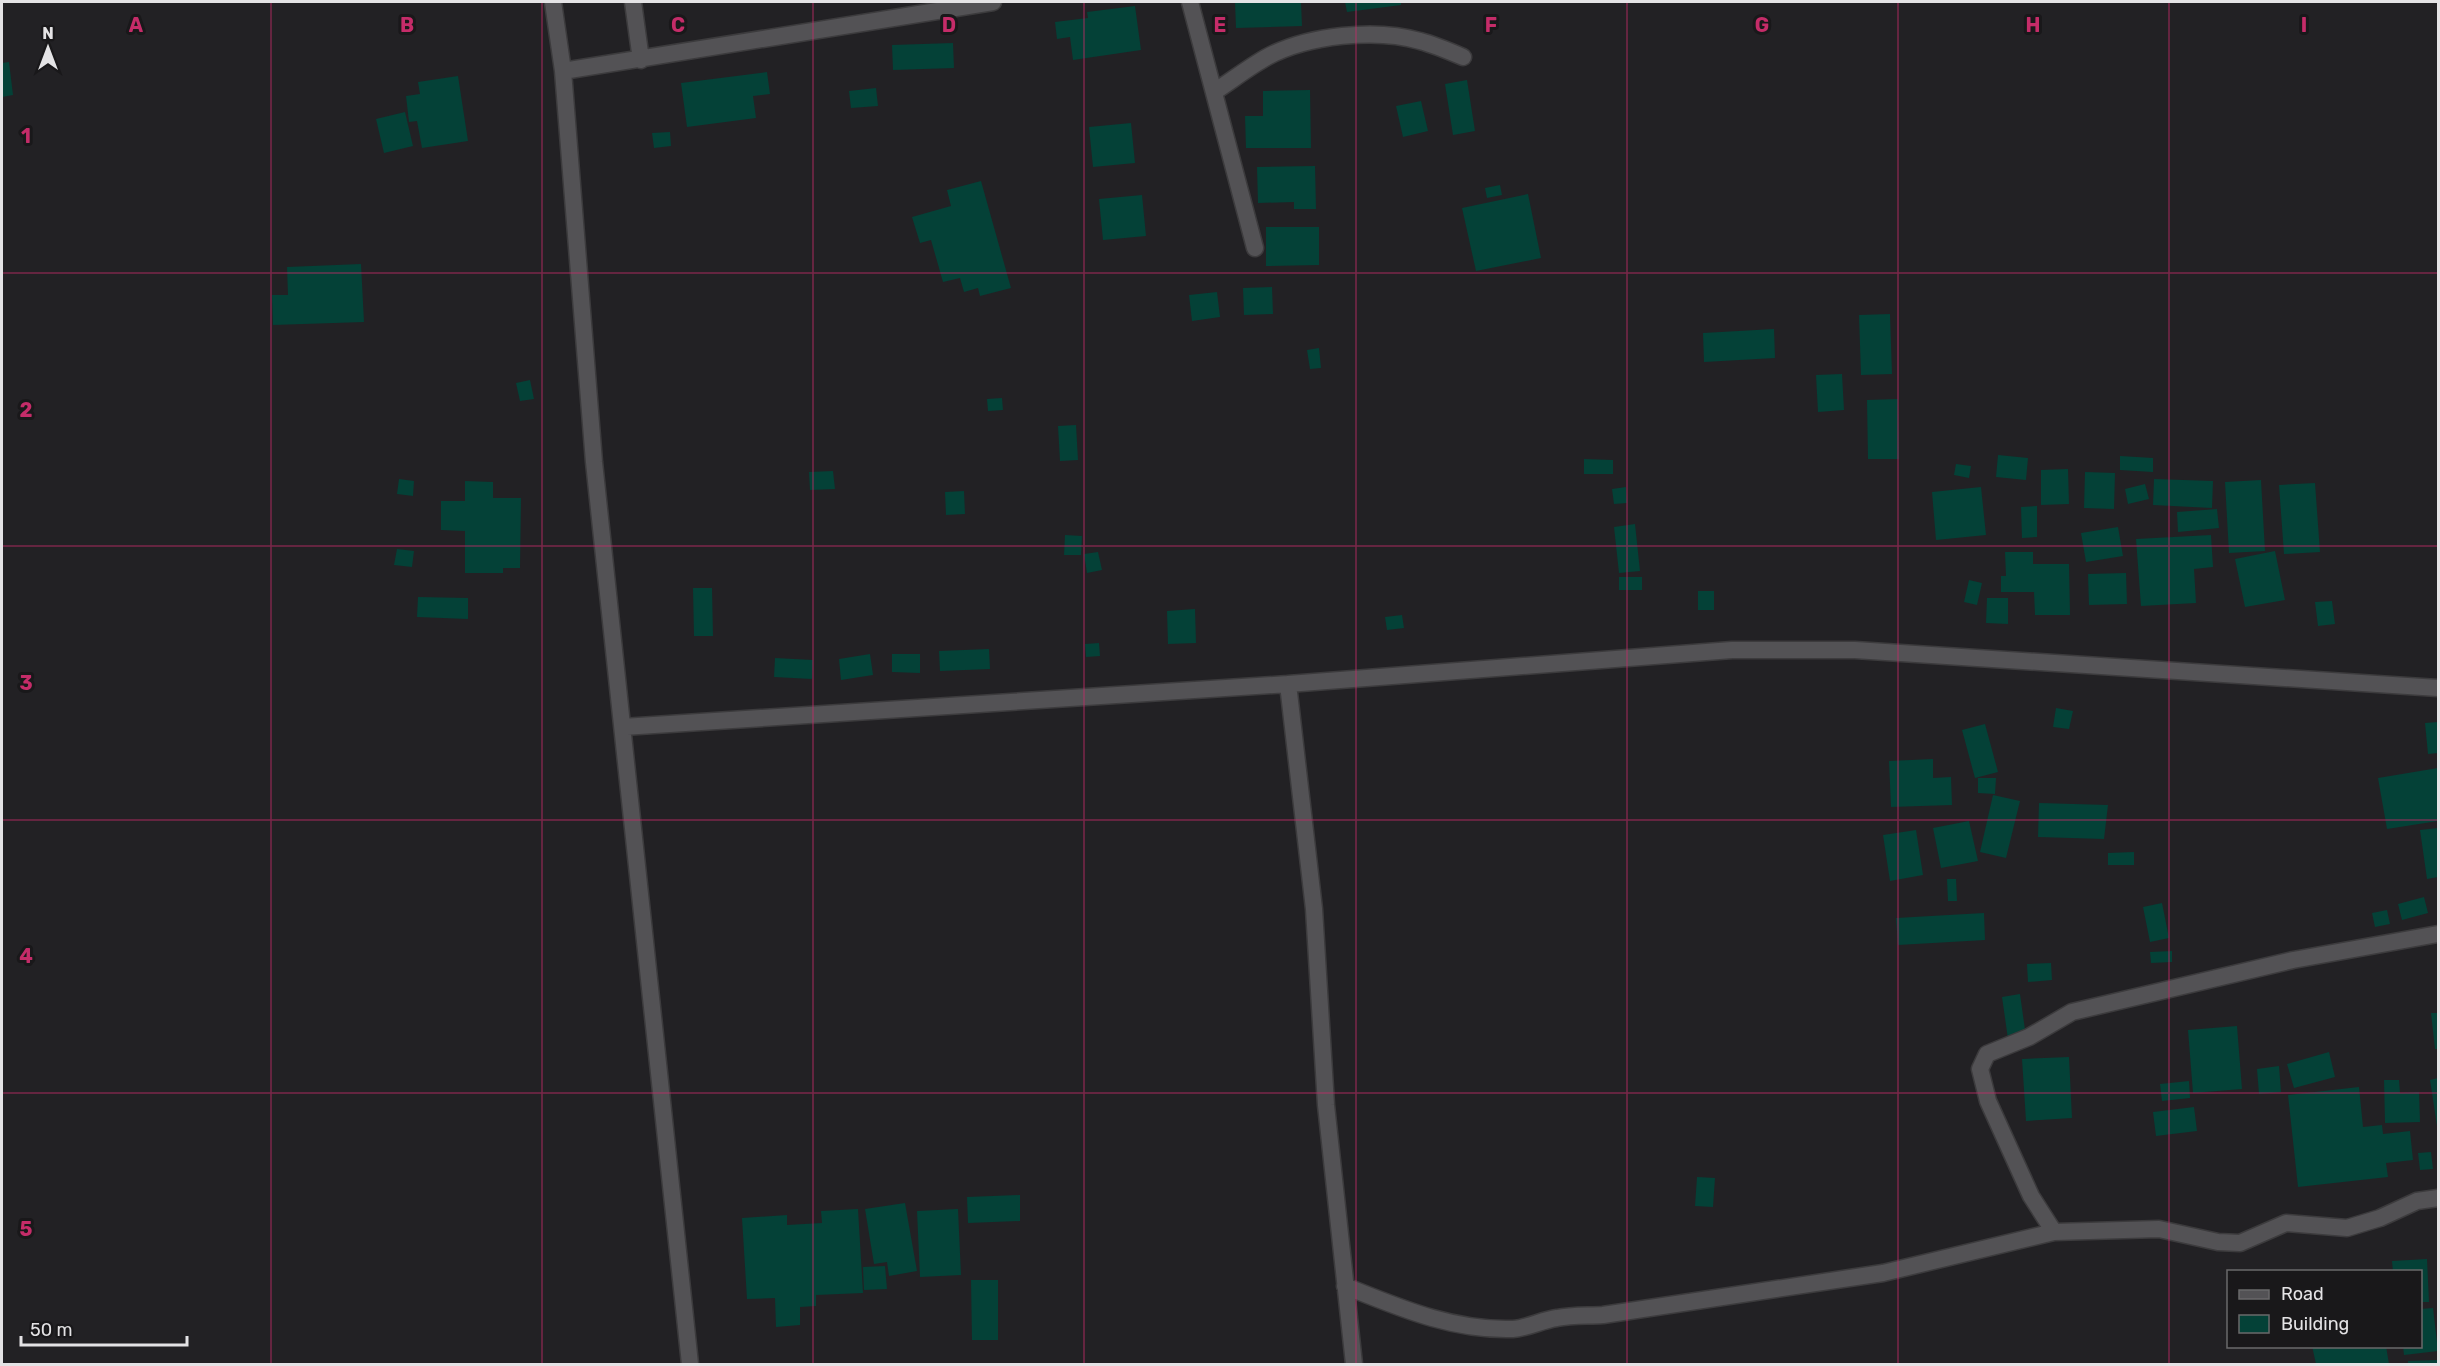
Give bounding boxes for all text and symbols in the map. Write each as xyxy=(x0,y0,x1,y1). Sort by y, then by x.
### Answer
text: A xyxy=(129,13,144,37)
text: B xyxy=(400,13,414,37)
text: C xyxy=(671,13,685,37)
text: D xyxy=(942,13,956,37)
text: E xyxy=(1214,13,1226,37)
text: F xyxy=(1485,13,1497,37)
text: G xyxy=(1755,13,1769,37)
text: H xyxy=(2026,13,2040,37)
text: I xyxy=(2301,13,2307,37)
north arrow xyxy=(18,18,78,78)
text: N xyxy=(42,24,54,43)
text: 1 xyxy=(21,124,31,148)
text: 2 xyxy=(20,398,33,422)
text: 3 xyxy=(19,671,33,695)
text: 4 xyxy=(19,944,33,968)
text: 5 xyxy=(20,1217,33,1241)
legend xyxy=(2227,1270,2422,1348)
text: Road xyxy=(2281,1283,2324,1305)
scale bar xyxy=(21,1309,188,1347)
text: Building xyxy=(2281,1313,2349,1335)
text: 50 m xyxy=(30,1319,73,1341)

